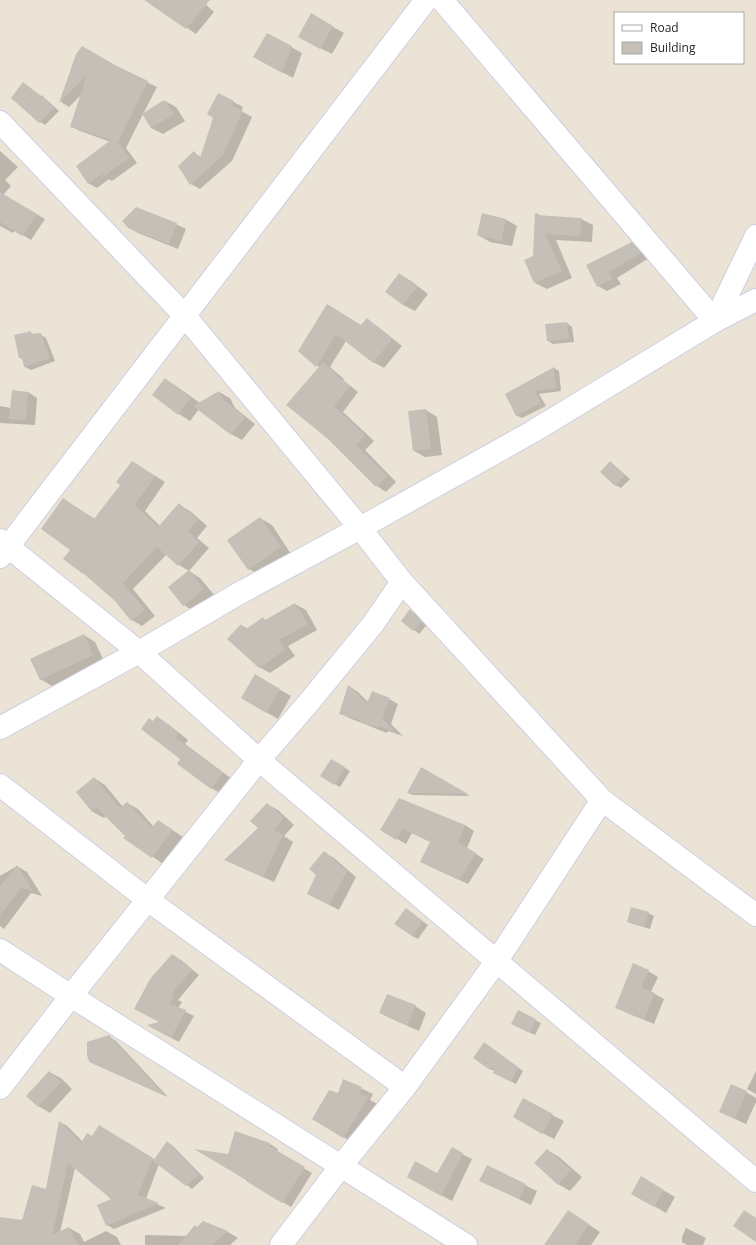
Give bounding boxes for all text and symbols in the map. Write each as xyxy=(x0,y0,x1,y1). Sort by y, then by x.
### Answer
legend xyxy=(614,12,744,64)
text: Road xyxy=(650,19,679,36)
text: Building xyxy=(650,39,696,56)

